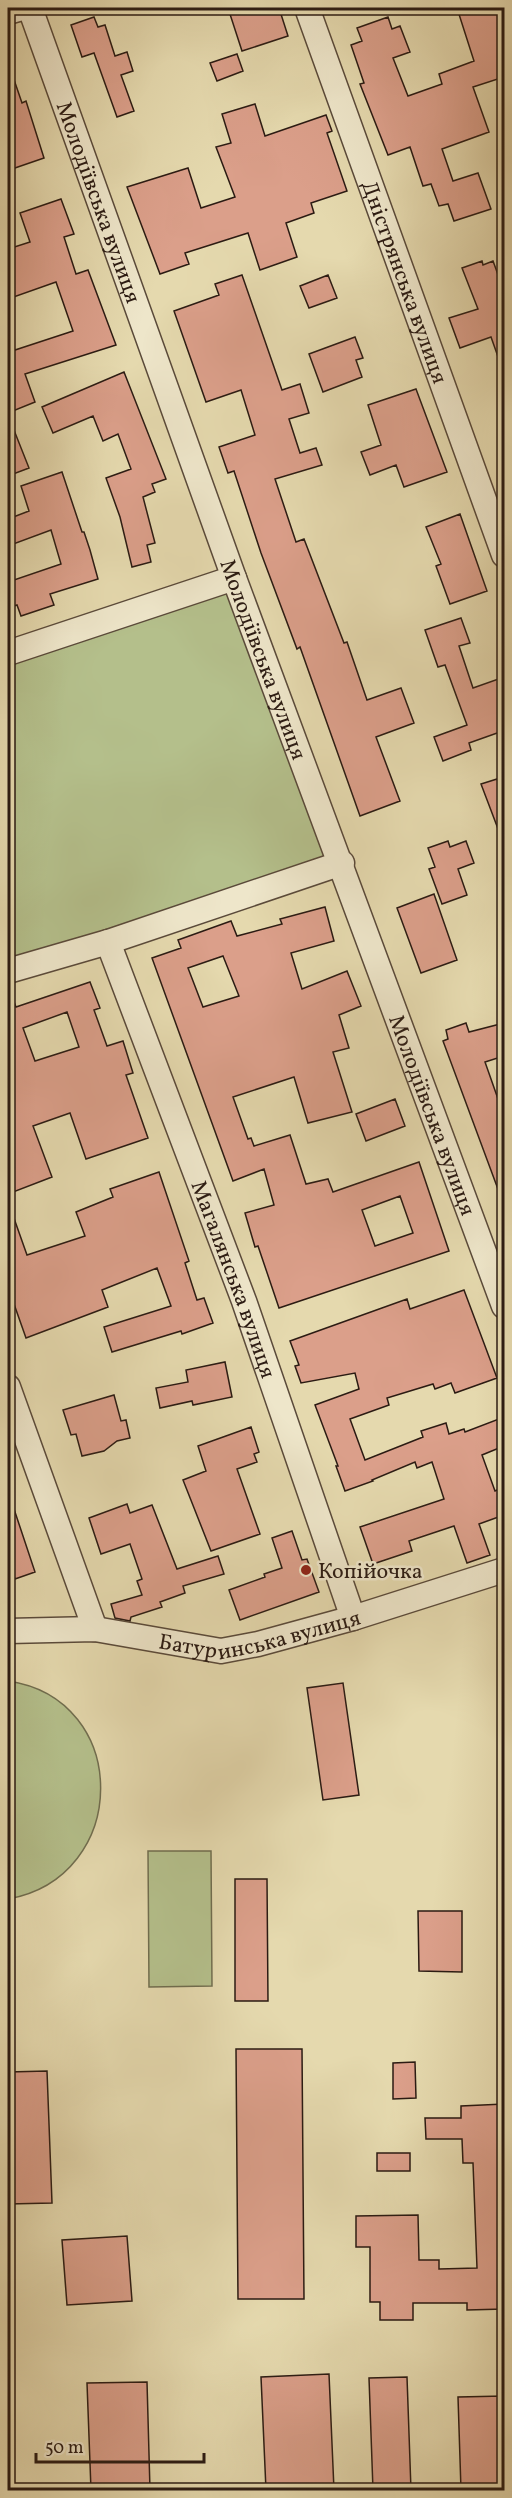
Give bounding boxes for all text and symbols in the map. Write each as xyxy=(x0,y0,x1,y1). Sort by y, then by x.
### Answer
street label: Молодіївська вулиця xyxy=(47,98,147,308)
street label: Дністрянська вулиця xyxy=(352,177,454,389)
street label: Молодіївська вулиця xyxy=(211,555,313,765)
street label: Молодіївська вулиця xyxy=(379,1011,482,1221)
street label: Магалянська вулиця xyxy=(182,1176,282,1383)
place label: Копійочка xyxy=(318,1557,423,1588)
marker: Копійочка xyxy=(299,1563,313,1577)
street label: Батуринська вулиця xyxy=(156,1604,365,1669)
scale bar xyxy=(36,2426,204,2464)
text: 50 m xyxy=(45,2436,84,2461)

